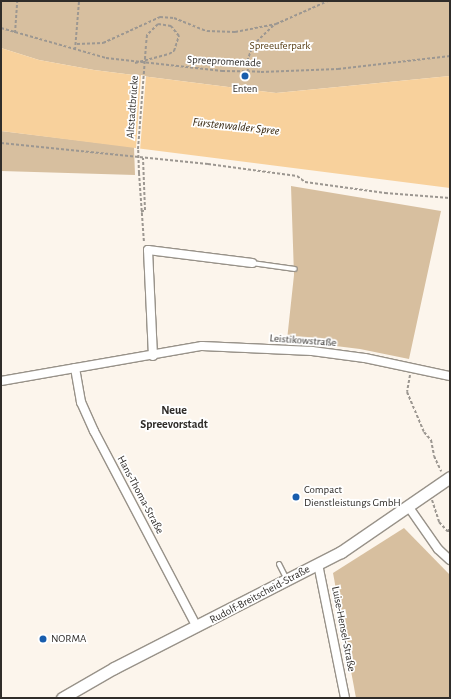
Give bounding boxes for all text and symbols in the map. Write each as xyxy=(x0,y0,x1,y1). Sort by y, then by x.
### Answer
park label: Spreeuferpark xyxy=(250,39,310,53)
street label: Spreepromenade xyxy=(187,53,261,71)
marker: Enten xyxy=(240,71,250,81)
street label: Altstadtbrücke xyxy=(124,75,142,139)
place label: Enten xyxy=(233,82,257,96)
water label: Fürstenwalder Spree xyxy=(192,115,280,139)
street label: Leistikowstraße xyxy=(269,332,337,350)
district label: Neue Spreevorstadt xyxy=(140,404,208,432)
street label: Hans-Thoma-Straße xyxy=(114,454,166,536)
place label: Compact Dienstleistungs GmbH xyxy=(304,484,401,510)
marker: Compact Dienstleistungs GmbH xyxy=(291,492,301,502)
street label: Rudolf-Breitscheid-Straße xyxy=(208,563,312,627)
street label: Luise-Hensel-Straße xyxy=(328,585,358,673)
place label: NORMA xyxy=(51,632,86,646)
marker: NORMA xyxy=(38,634,48,644)

